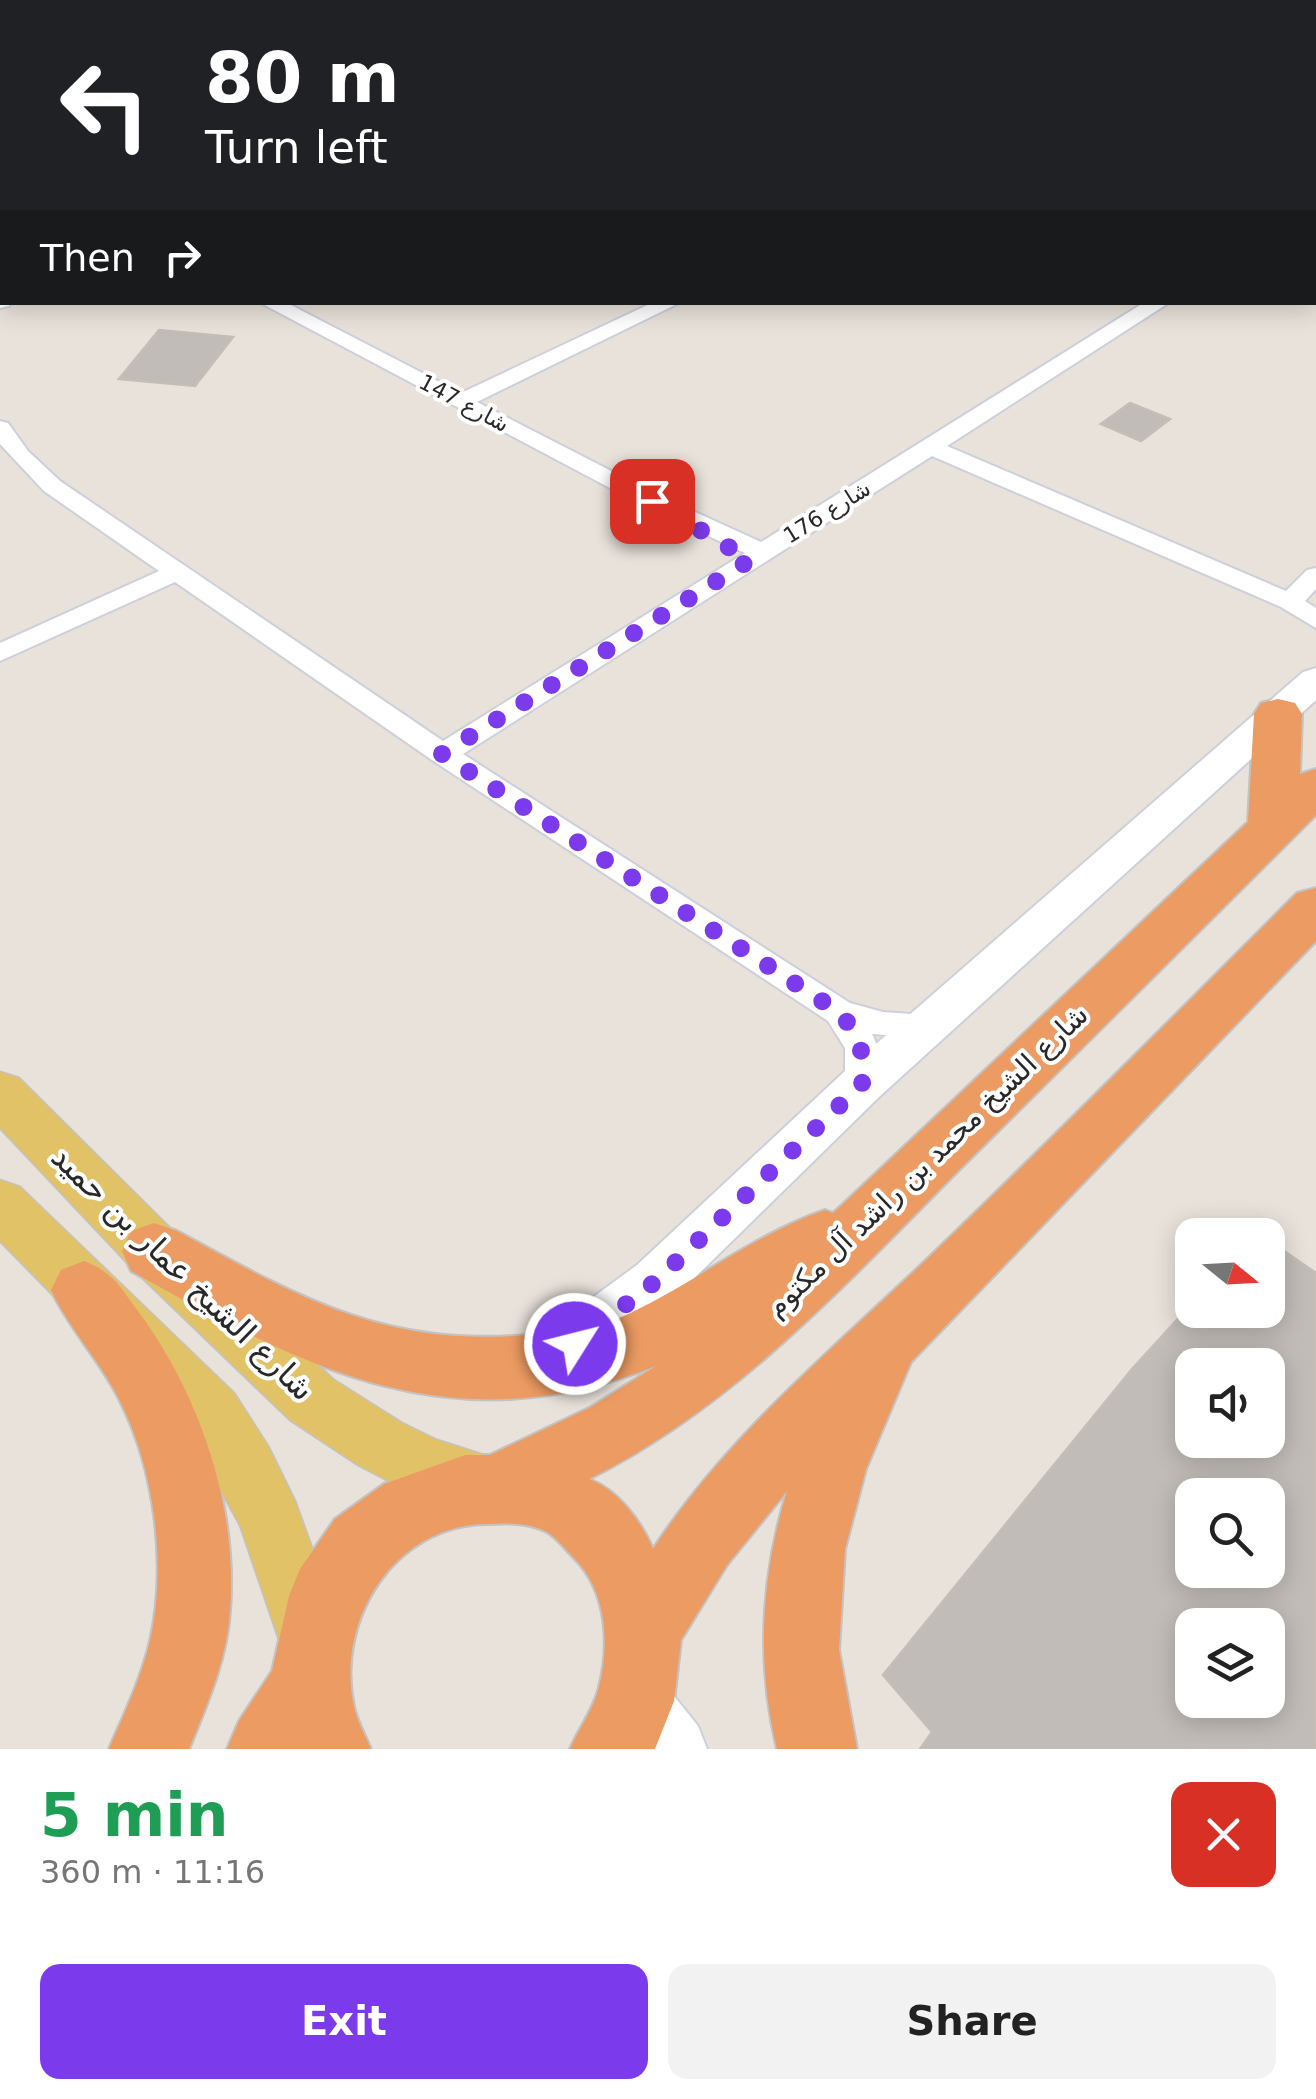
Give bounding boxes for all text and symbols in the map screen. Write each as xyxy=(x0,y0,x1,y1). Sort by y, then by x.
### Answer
text: 80 m xyxy=(205,37,400,119)
icon: left xyxy=(40,40,170,170)
text: Turn left xyxy=(205,121,388,174)
icon: right xyxy=(155,230,210,285)
text: Then xyxy=(40,236,135,280)
street label: شارع 147 xyxy=(415,369,513,437)
pin xyxy=(610,459,695,544)
icon: arrive xyxy=(625,474,680,529)
street label: شارع 176 xyxy=(779,475,875,549)
street label: شارع الشيخ محمد بن راشد آل مكتوم xyxy=(759,998,1095,1324)
street label: شارع الشيخ عمار بن حميد xyxy=(44,1138,322,1408)
north arrow xyxy=(1175,1218,1285,1328)
map controls xyxy=(1175,1218,1285,1718)
position arrow xyxy=(523,1292,627,1396)
button: sound xyxy=(1175,1348,1285,1458)
button: search xyxy=(1175,1478,1285,1588)
button: layers xyxy=(1175,1608,1285,1718)
text: 5 min xyxy=(40,1780,228,1850)
button: close xyxy=(1171,1782,1276,1887)
text: 360 m · 11:16 xyxy=(40,1853,265,1891)
button: Exit xyxy=(40,1964,648,2079)
button: Share xyxy=(668,1964,1276,2079)

